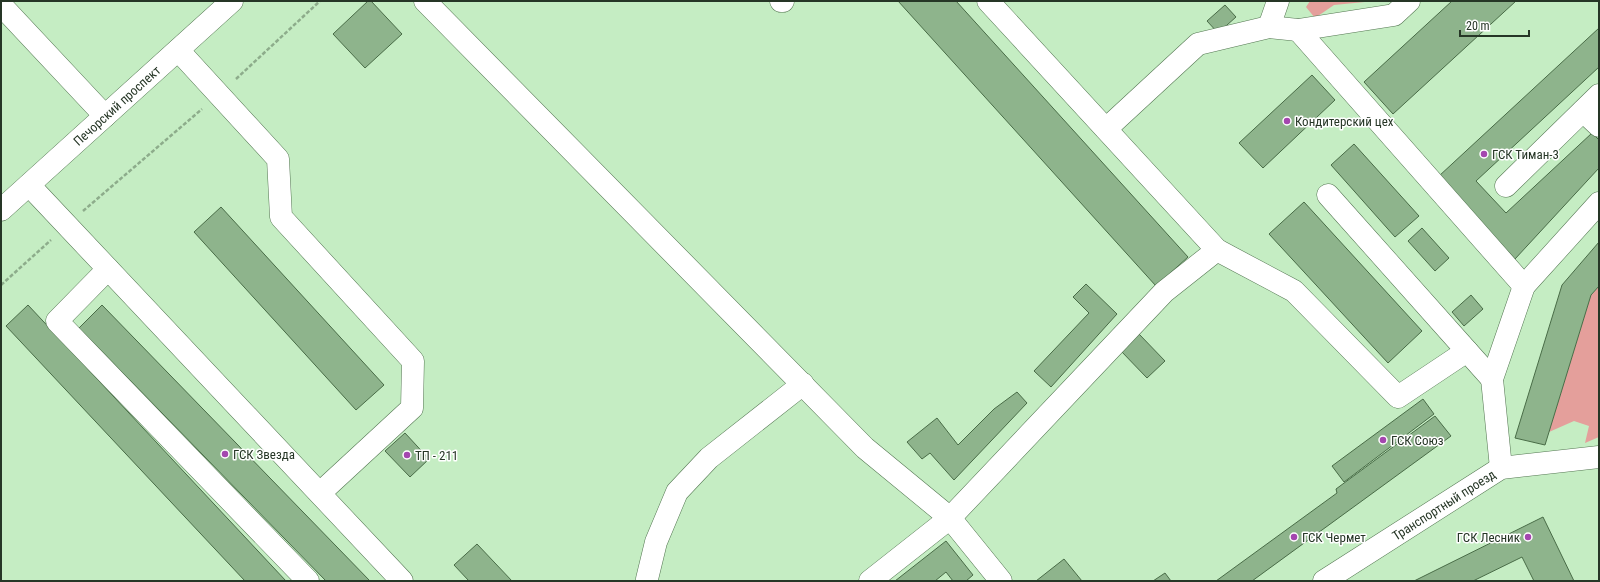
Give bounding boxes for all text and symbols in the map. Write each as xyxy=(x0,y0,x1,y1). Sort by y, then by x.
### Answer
scale bar xyxy=(1460,12,1529,38)
text: 20 m xyxy=(1466,19,1490,33)
street label: Печорский проспект xyxy=(70,62,164,149)
place label: Кондитерский цех xyxy=(1295,114,1394,129)
marker: Кондитерский цех xyxy=(1282,116,1292,126)
place label: ГСК Тиман-3 xyxy=(1492,147,1559,162)
marker: ГСК Тиман-3 xyxy=(1479,149,1489,159)
place label: ГСК Союз xyxy=(1391,433,1444,448)
marker: ГСК Союз xyxy=(1378,435,1388,445)
place label: ГСК Звезда xyxy=(233,447,295,462)
place label: ТП - 211 xyxy=(415,448,458,463)
marker: ГСК Звезда xyxy=(220,449,230,459)
marker: ТП - 211 xyxy=(402,450,412,460)
street label: Транспортный проезд xyxy=(1390,467,1498,543)
place label: ГСК Чермет xyxy=(1302,530,1366,545)
place label: ГСК Лесник xyxy=(1457,530,1521,545)
marker: ГСК Чермет xyxy=(1289,532,1299,542)
marker: ГСК Лесник xyxy=(1523,532,1533,542)

